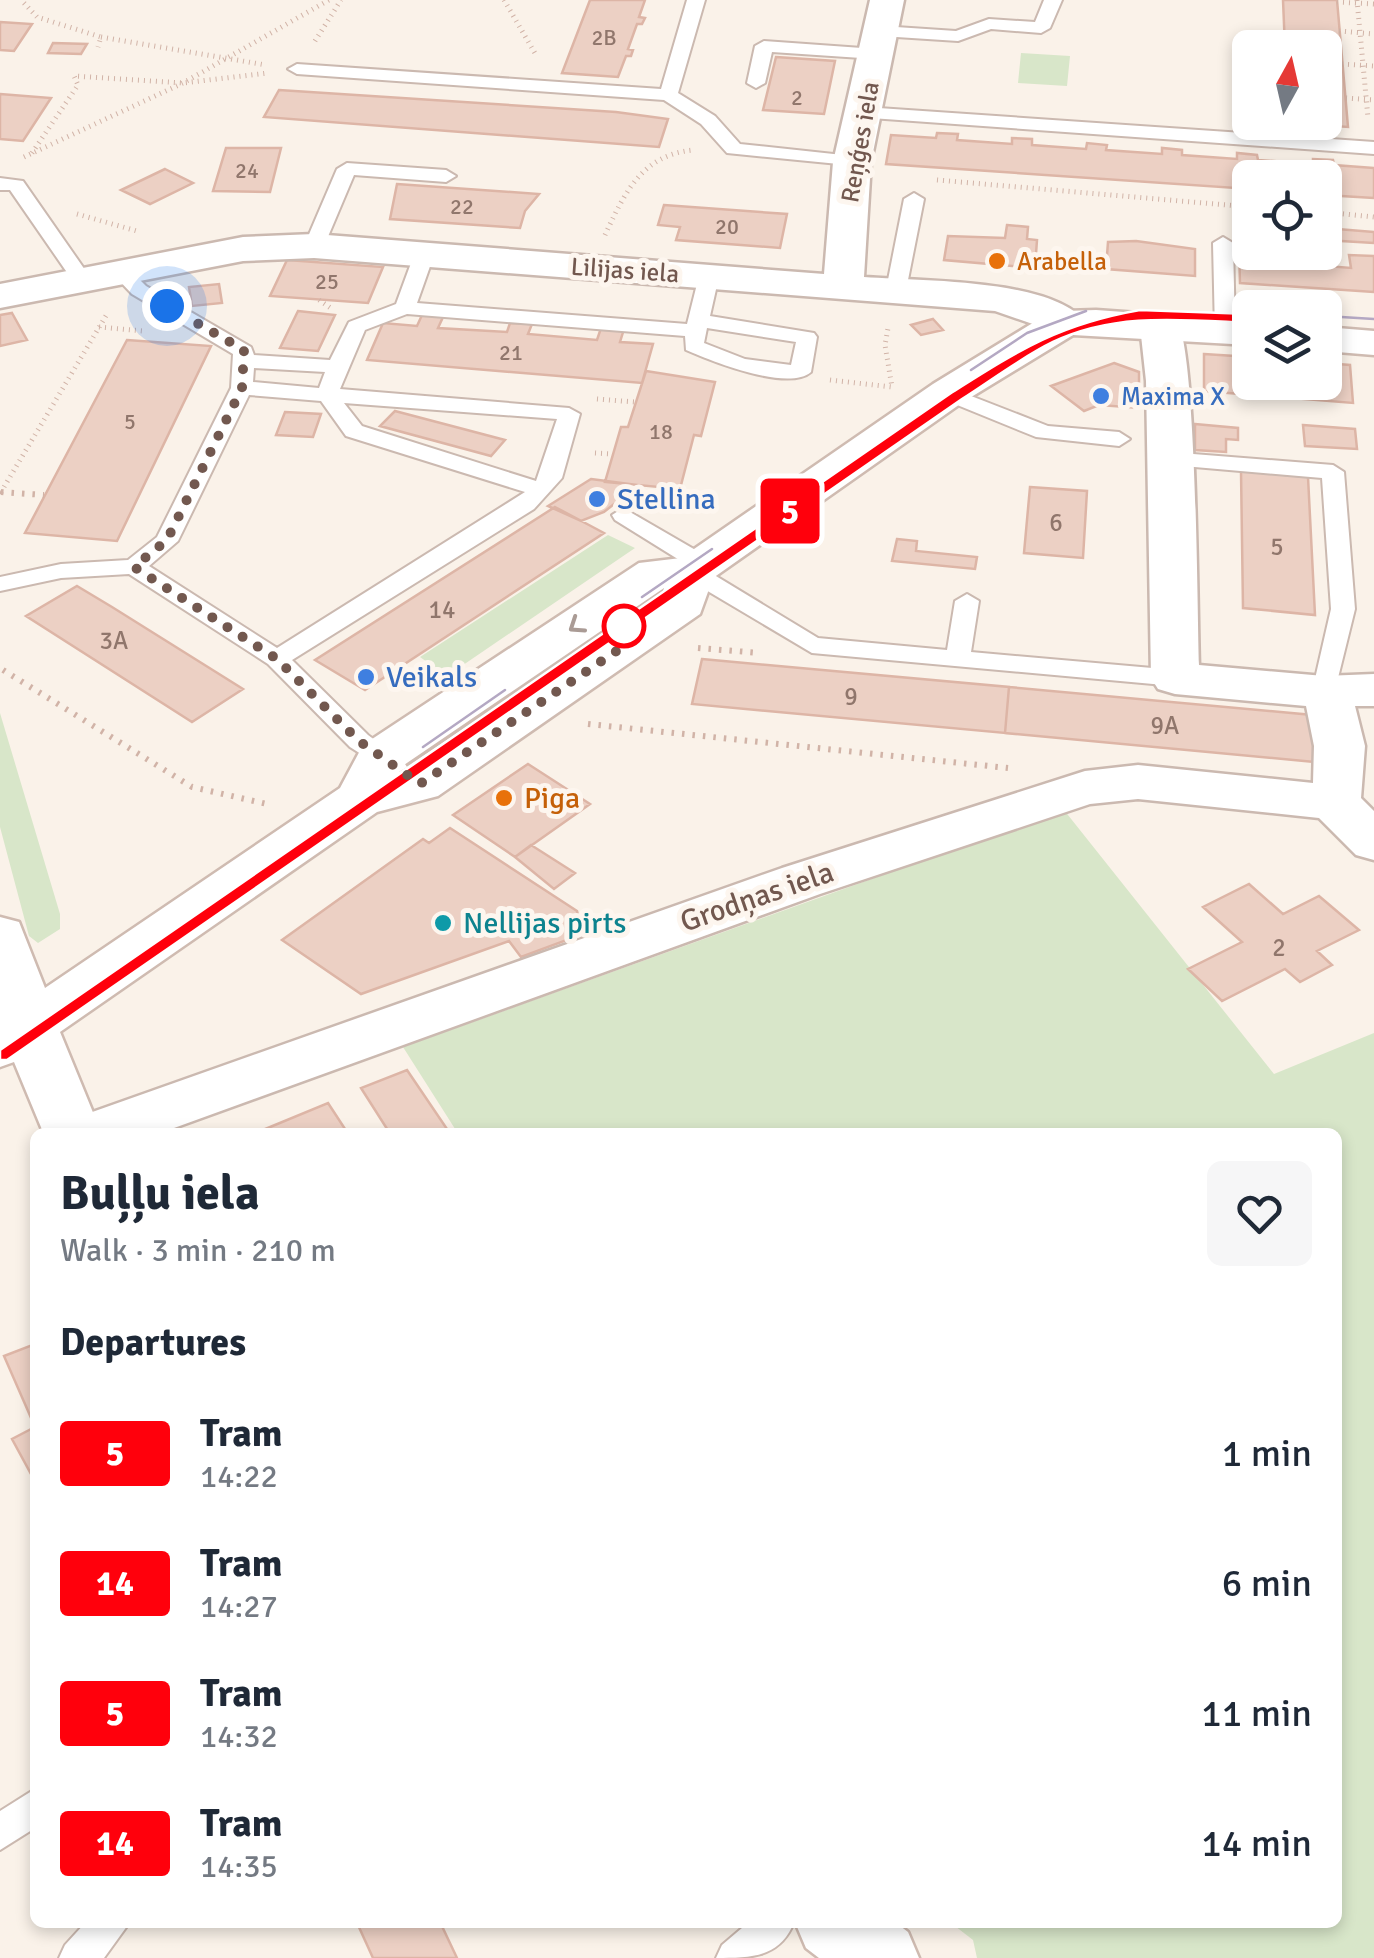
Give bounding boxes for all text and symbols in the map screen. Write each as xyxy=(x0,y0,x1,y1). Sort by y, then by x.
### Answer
house number: 2B xyxy=(591,24,617,51)
north arrow xyxy=(1232,30,1342,140)
map controls xyxy=(1232,30,1342,400)
street label: Reņģes iela xyxy=(834,79,886,205)
house number: 2 xyxy=(791,84,803,111)
house number: 24 xyxy=(235,157,259,184)
button: locate xyxy=(1232,160,1342,270)
house number: 22 xyxy=(450,193,474,220)
house number: 20 xyxy=(715,213,739,240)
place label: Arabella xyxy=(1017,246,1107,277)
marker: Arabella xyxy=(986,250,1008,272)
street label: Lilijas iela xyxy=(570,251,680,289)
house number: 25 xyxy=(315,268,339,295)
your location xyxy=(142,281,192,331)
button: layers xyxy=(1232,290,1342,400)
house number: 21 xyxy=(499,339,523,366)
place label: Maxima X xyxy=(1121,381,1225,412)
marker: Maxima X xyxy=(1090,385,1112,407)
house number: 5 xyxy=(124,408,136,435)
house number: 18 xyxy=(649,418,673,445)
line badge: 5 xyxy=(758,478,822,544)
place label: Stellina xyxy=(617,481,716,518)
marker: Stellina xyxy=(586,488,608,510)
text: 5 xyxy=(781,490,799,533)
house number: 6 xyxy=(1049,507,1063,538)
house number: 5 xyxy=(1270,531,1284,562)
house number: 14 xyxy=(428,594,456,625)
unlabelled marker xyxy=(603,605,645,647)
one-way arrow xyxy=(568,614,587,632)
house number: 3A xyxy=(100,625,128,656)
place label: Veikals xyxy=(386,659,477,696)
marker: Veikals xyxy=(355,666,377,688)
house number: 9 xyxy=(844,681,858,712)
house number: 9A xyxy=(1151,710,1179,741)
place label: Piga xyxy=(524,780,580,817)
marker: Piga xyxy=(493,787,515,809)
street label: Grodņas iela xyxy=(675,853,839,941)
place label: Nellijas pirts xyxy=(463,905,626,942)
marker: Nellijas pirts xyxy=(432,912,454,934)
house number: 2 xyxy=(1272,932,1286,963)
button: heart xyxy=(1207,1161,1312,1266)
text: Buļļu iela xyxy=(60,1164,260,1223)
text: Walk · 3 min · 210 m xyxy=(60,1231,336,1270)
text: Departures xyxy=(60,1319,246,1366)
text: Tram xyxy=(200,1410,283,1457)
text: 1 min xyxy=(1222,1430,1312,1477)
text: 5 xyxy=(106,1432,124,1475)
text: 14:22 xyxy=(200,1457,278,1496)
text: Tram xyxy=(200,1540,283,1587)
text: 6 min xyxy=(1222,1560,1312,1607)
text: 14 xyxy=(96,1562,134,1605)
text: 14:27 xyxy=(200,1587,278,1626)
text: Tram xyxy=(200,1670,283,1717)
text: 11 min xyxy=(1201,1690,1312,1737)
text: 5 xyxy=(106,1692,124,1735)
text: 14:32 xyxy=(200,1717,278,1756)
text: Tram xyxy=(200,1800,283,1847)
text: 14 min xyxy=(1201,1820,1312,1867)
text: 14 xyxy=(96,1822,134,1865)
text: 14:35 xyxy=(200,1847,278,1886)

